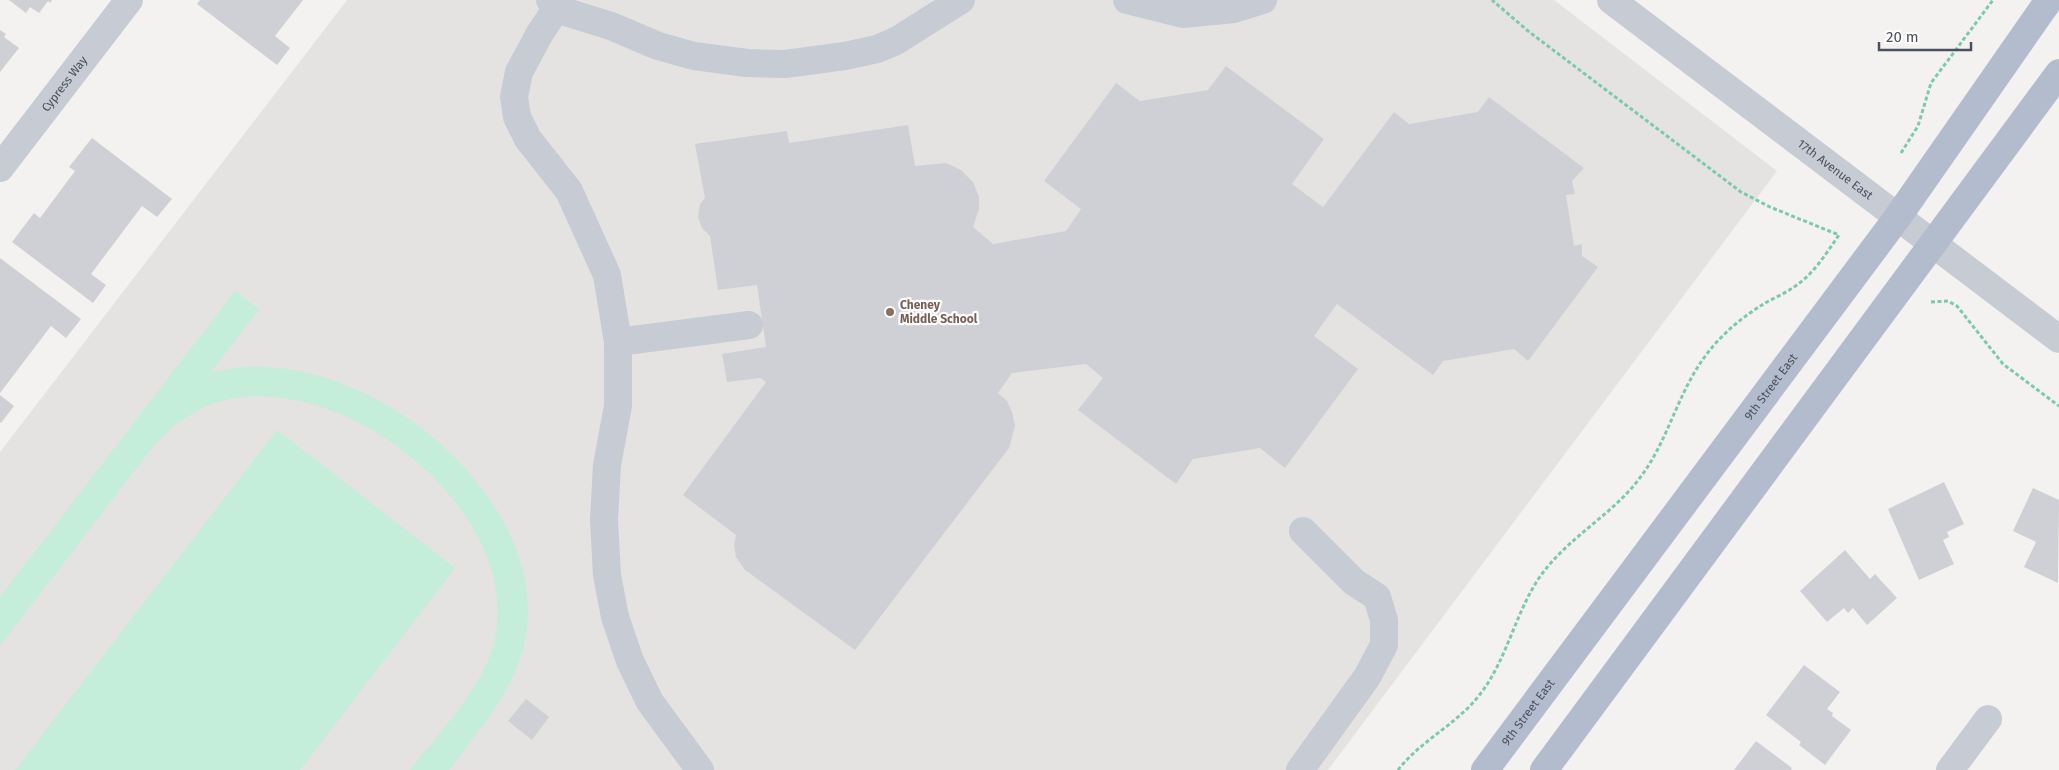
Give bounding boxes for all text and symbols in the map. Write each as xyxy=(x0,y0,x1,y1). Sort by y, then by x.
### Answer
scale bar xyxy=(1879,20,1972,52)
text: 20 m xyxy=(1886,28,1919,46)
street label: Cypress Way xyxy=(39,53,90,114)
street label: 17th Avenue East xyxy=(1795,137,1876,203)
place label: Cheney Middle School xyxy=(900,298,978,326)
marker: Cheney Middle School xyxy=(884,306,896,318)
street label: 9th Street East xyxy=(1742,350,1801,423)
street label: 9th Street East xyxy=(1499,676,1558,748)

